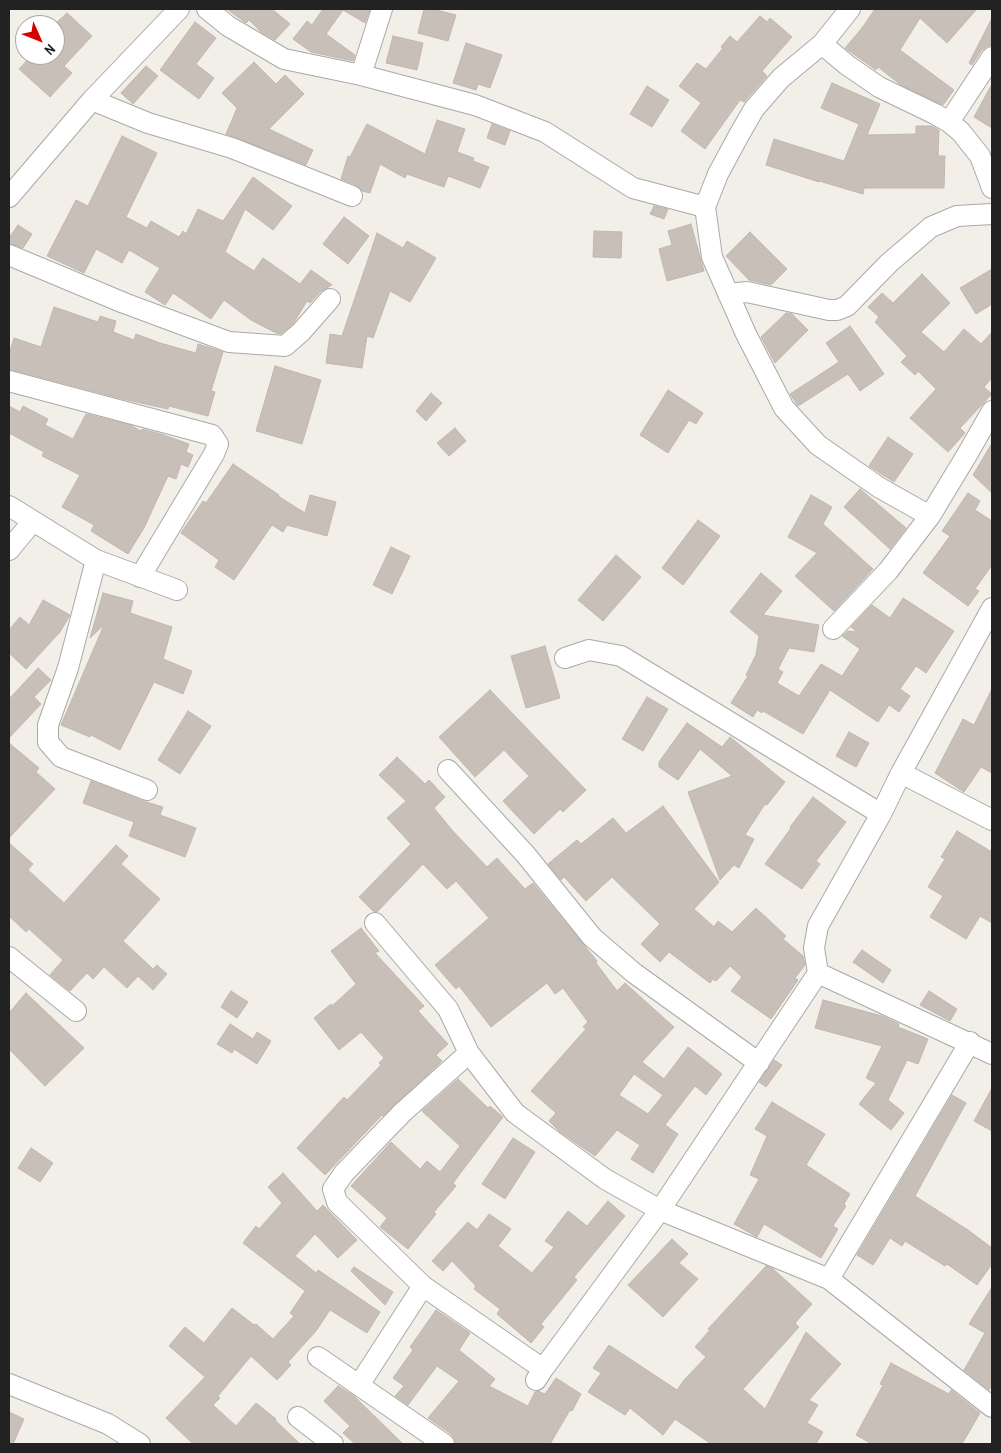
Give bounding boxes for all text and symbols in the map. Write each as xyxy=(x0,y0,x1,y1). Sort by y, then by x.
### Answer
north arrow xyxy=(15,15,65,65)
text: N xyxy=(41,40,59,59)

